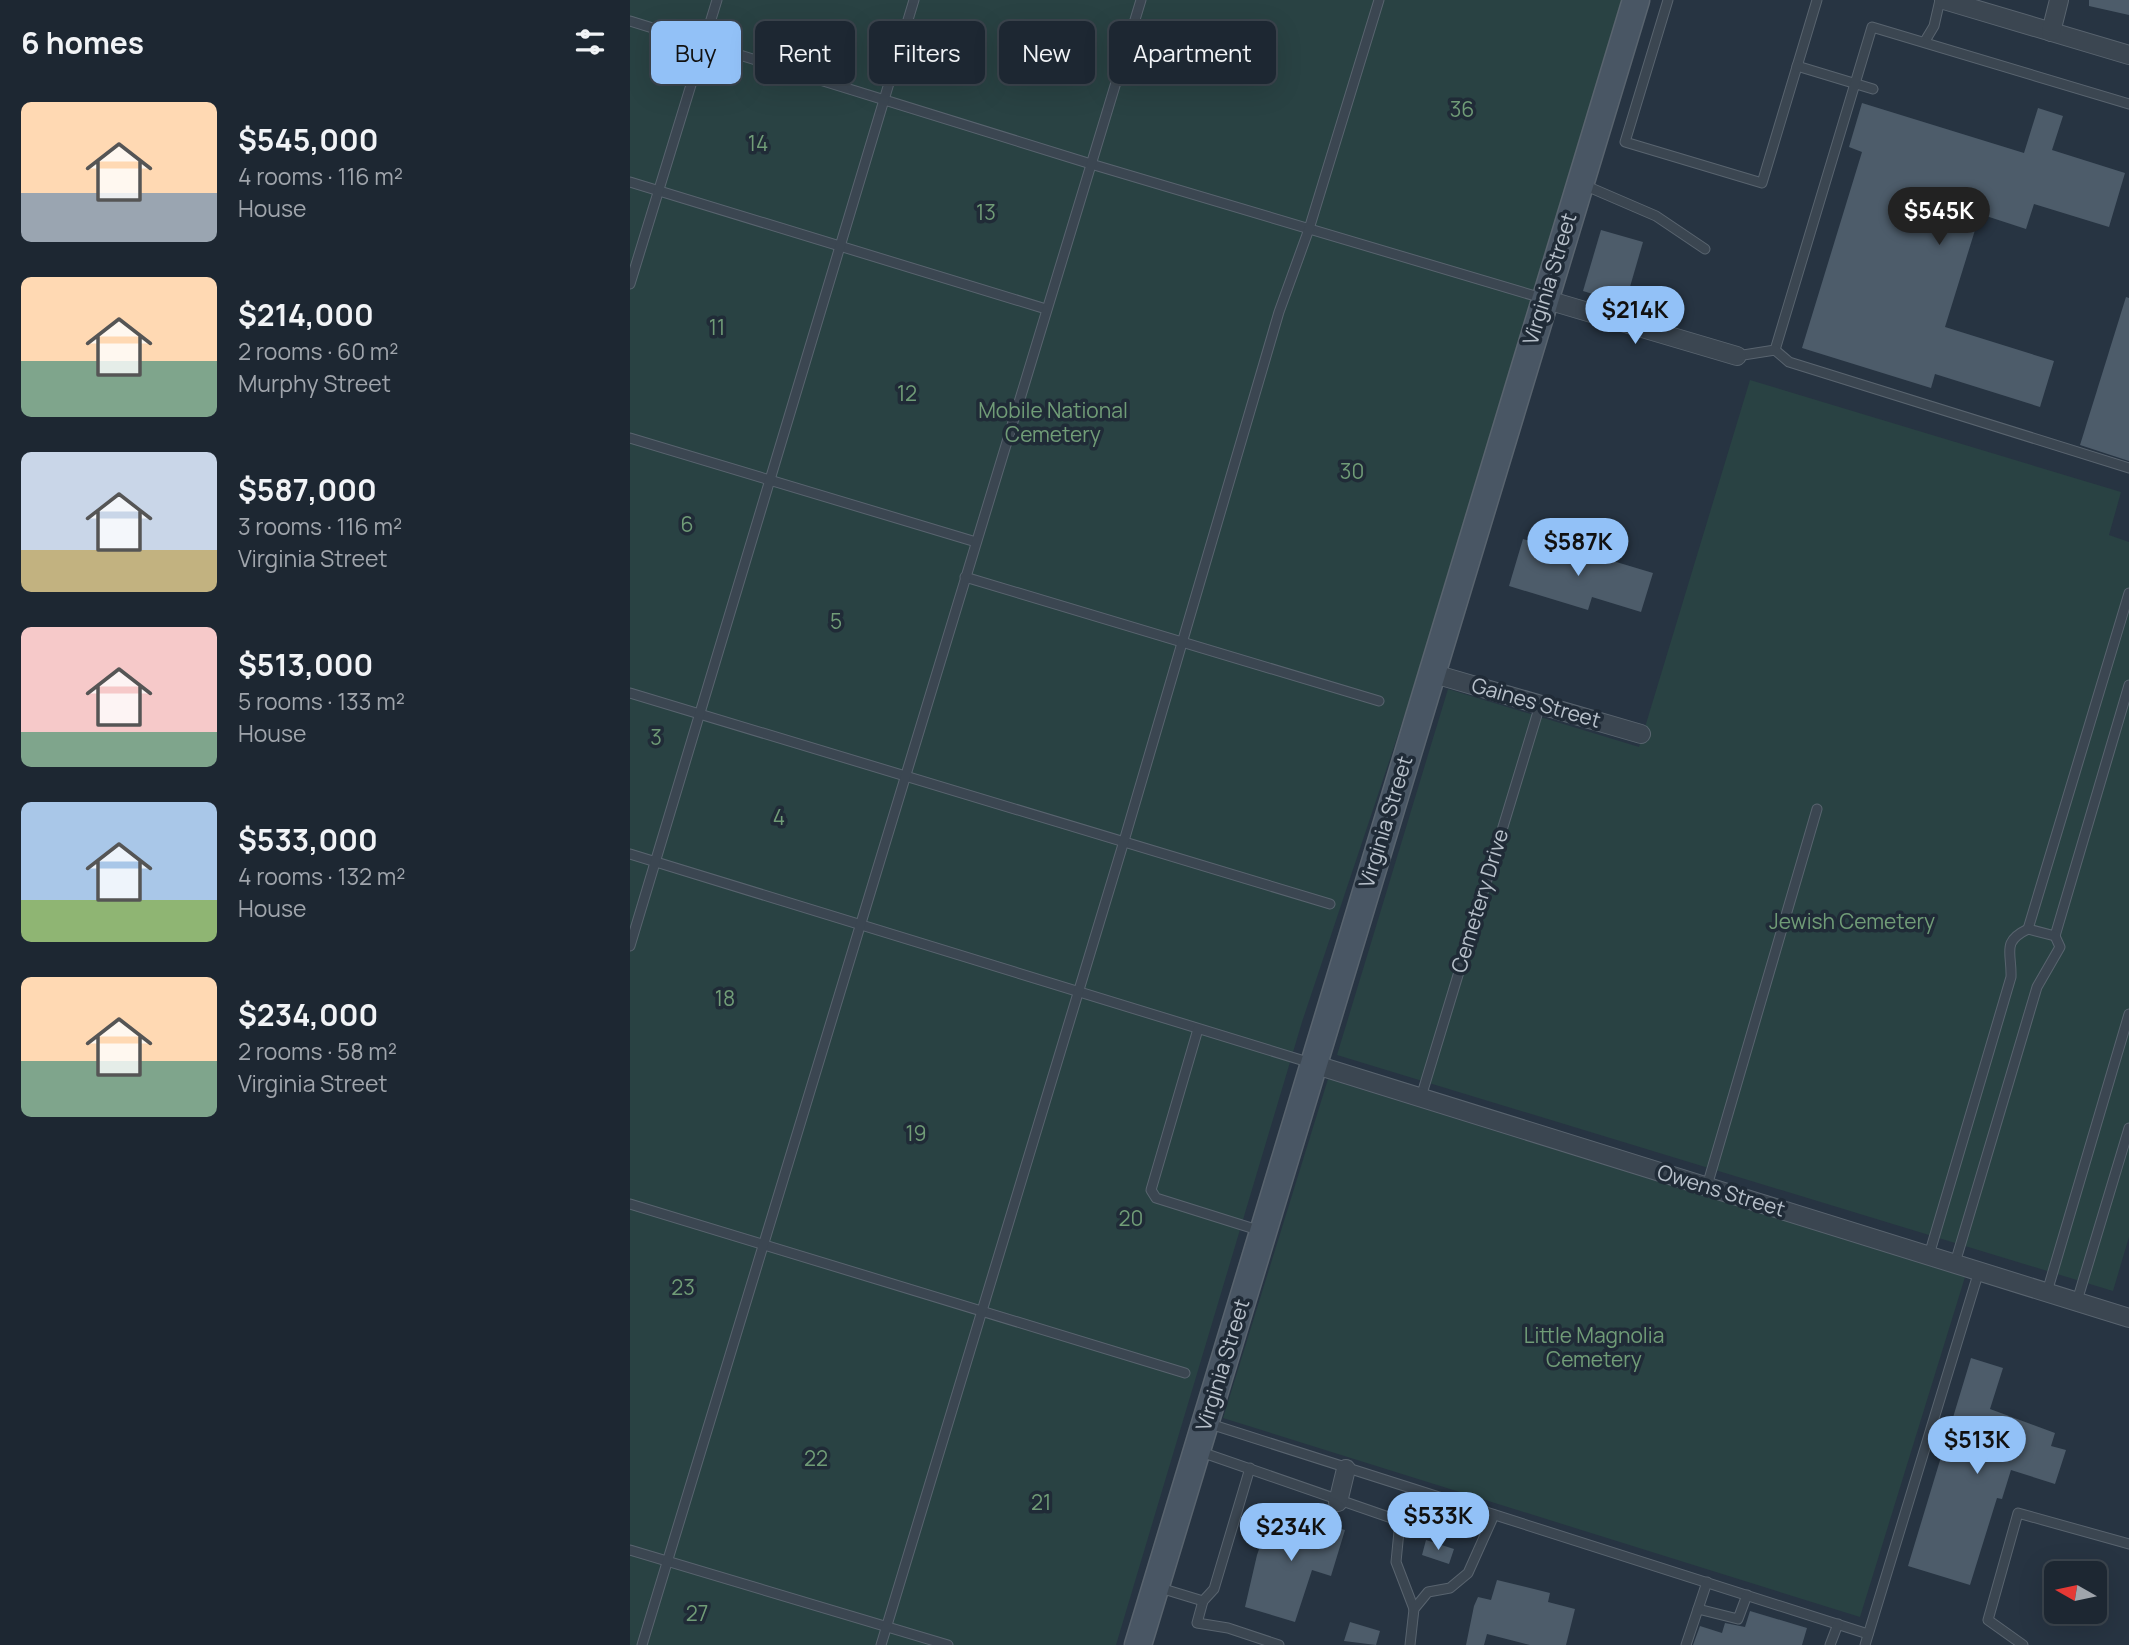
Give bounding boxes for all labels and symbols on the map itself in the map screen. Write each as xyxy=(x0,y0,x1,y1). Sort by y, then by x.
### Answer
park label: 36 xyxy=(1450,95,1474,123)
park label: 14 xyxy=(748,129,768,157)
pin: $545K xyxy=(1890,188,1988,247)
park label: 13 xyxy=(976,198,996,226)
street label: Virginia Street xyxy=(1516,209,1582,348)
pin: $214K xyxy=(1586,286,1684,346)
park label: 11 xyxy=(709,313,725,341)
park label: 12 xyxy=(897,379,917,407)
park label: Mobile National Cemetery xyxy=(978,396,1128,448)
park label: 30 xyxy=(1340,457,1364,485)
park label: 6 xyxy=(680,510,694,538)
pin: $587K xyxy=(1529,518,1627,578)
park label: 5 xyxy=(830,607,842,635)
street label: Gaines Street xyxy=(1469,670,1604,734)
park label: 3 xyxy=(650,723,662,751)
street label: Virginia Street xyxy=(1352,752,1418,891)
park label: 4 xyxy=(773,803,785,831)
street label: Cemetery Drive xyxy=(1444,825,1514,976)
park label: Jewish Cemetery xyxy=(1769,907,1935,935)
park label: 18 xyxy=(715,984,735,1012)
park label: 19 xyxy=(905,1119,927,1147)
street label: Owens Street xyxy=(1654,1157,1789,1223)
park label: 20 xyxy=(1119,1204,1143,1232)
park label: 23 xyxy=(671,1273,695,1301)
street label: Virginia Street xyxy=(1189,1295,1255,1434)
park label: Little Magnolia Cemetery xyxy=(1524,1321,1664,1373)
pin: $513K xyxy=(1928,1416,2026,1476)
park label: 22 xyxy=(804,1444,828,1472)
park label: 21 xyxy=(1031,1488,1051,1516)
pin: $533K xyxy=(1389,1492,1487,1552)
pin: $234K xyxy=(1242,1504,1340,1563)
north arrow xyxy=(2044,1561,2107,1624)
park label: 27 xyxy=(686,1599,708,1627)

